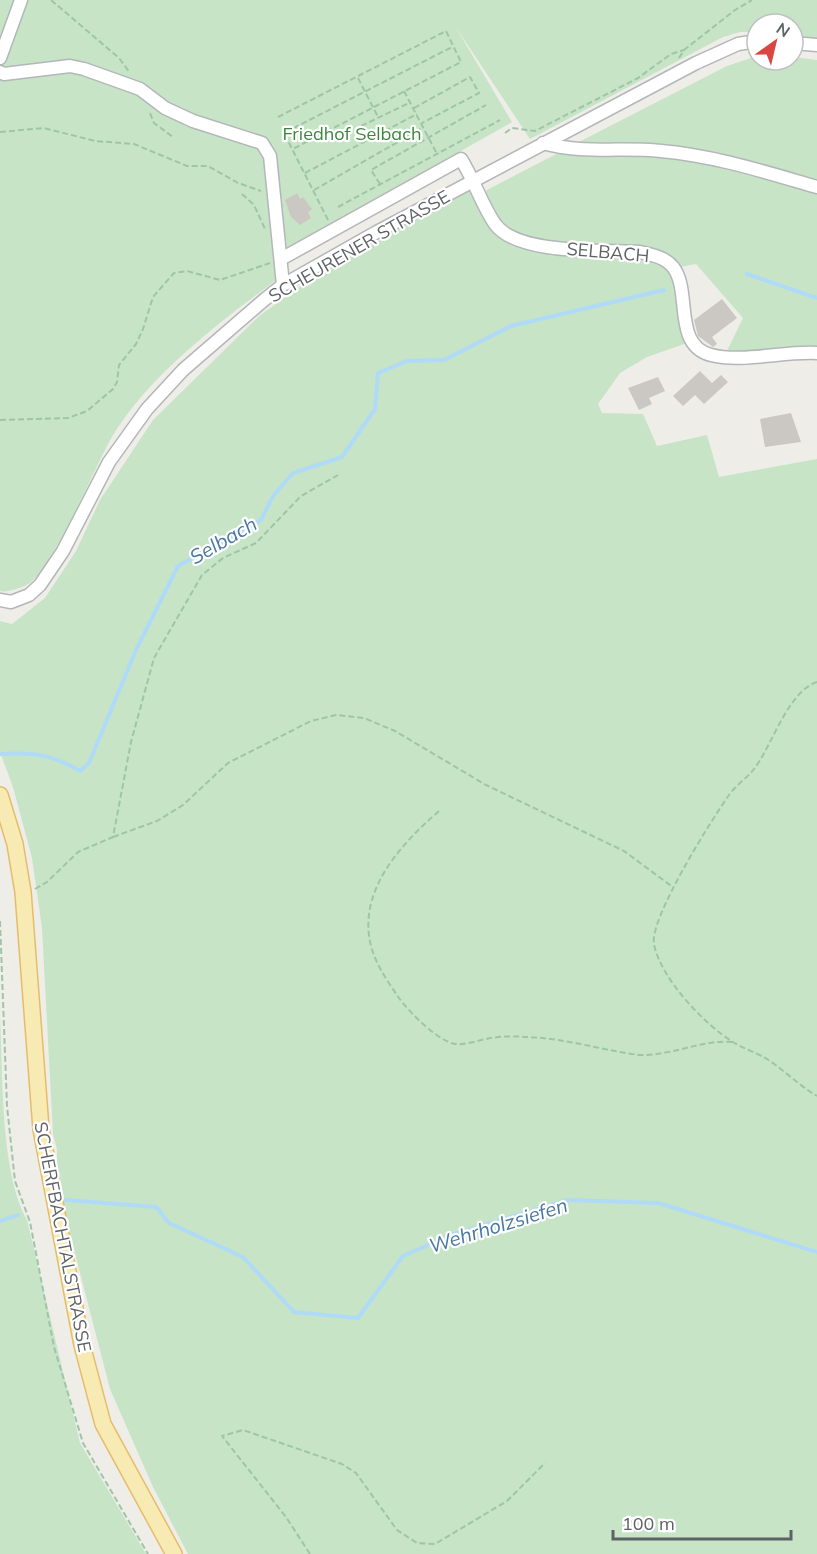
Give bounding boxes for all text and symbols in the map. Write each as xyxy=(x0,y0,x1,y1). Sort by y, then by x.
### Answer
north arrow xyxy=(745,12,805,72)
text: N xyxy=(773,18,794,41)
park label: Friedhof Selbach xyxy=(282,122,422,145)
street label: SCHEURENER STRASSE xyxy=(264,185,454,307)
street label: SELBACH xyxy=(566,237,650,267)
water label: Selbach xyxy=(185,511,261,569)
street label: SCHERFBACHTALSTRASSE xyxy=(29,1120,97,1354)
water label: Wehrholzsiefen xyxy=(426,1192,570,1258)
scale bar xyxy=(613,1503,792,1541)
text: 100 m xyxy=(622,1512,675,1535)

